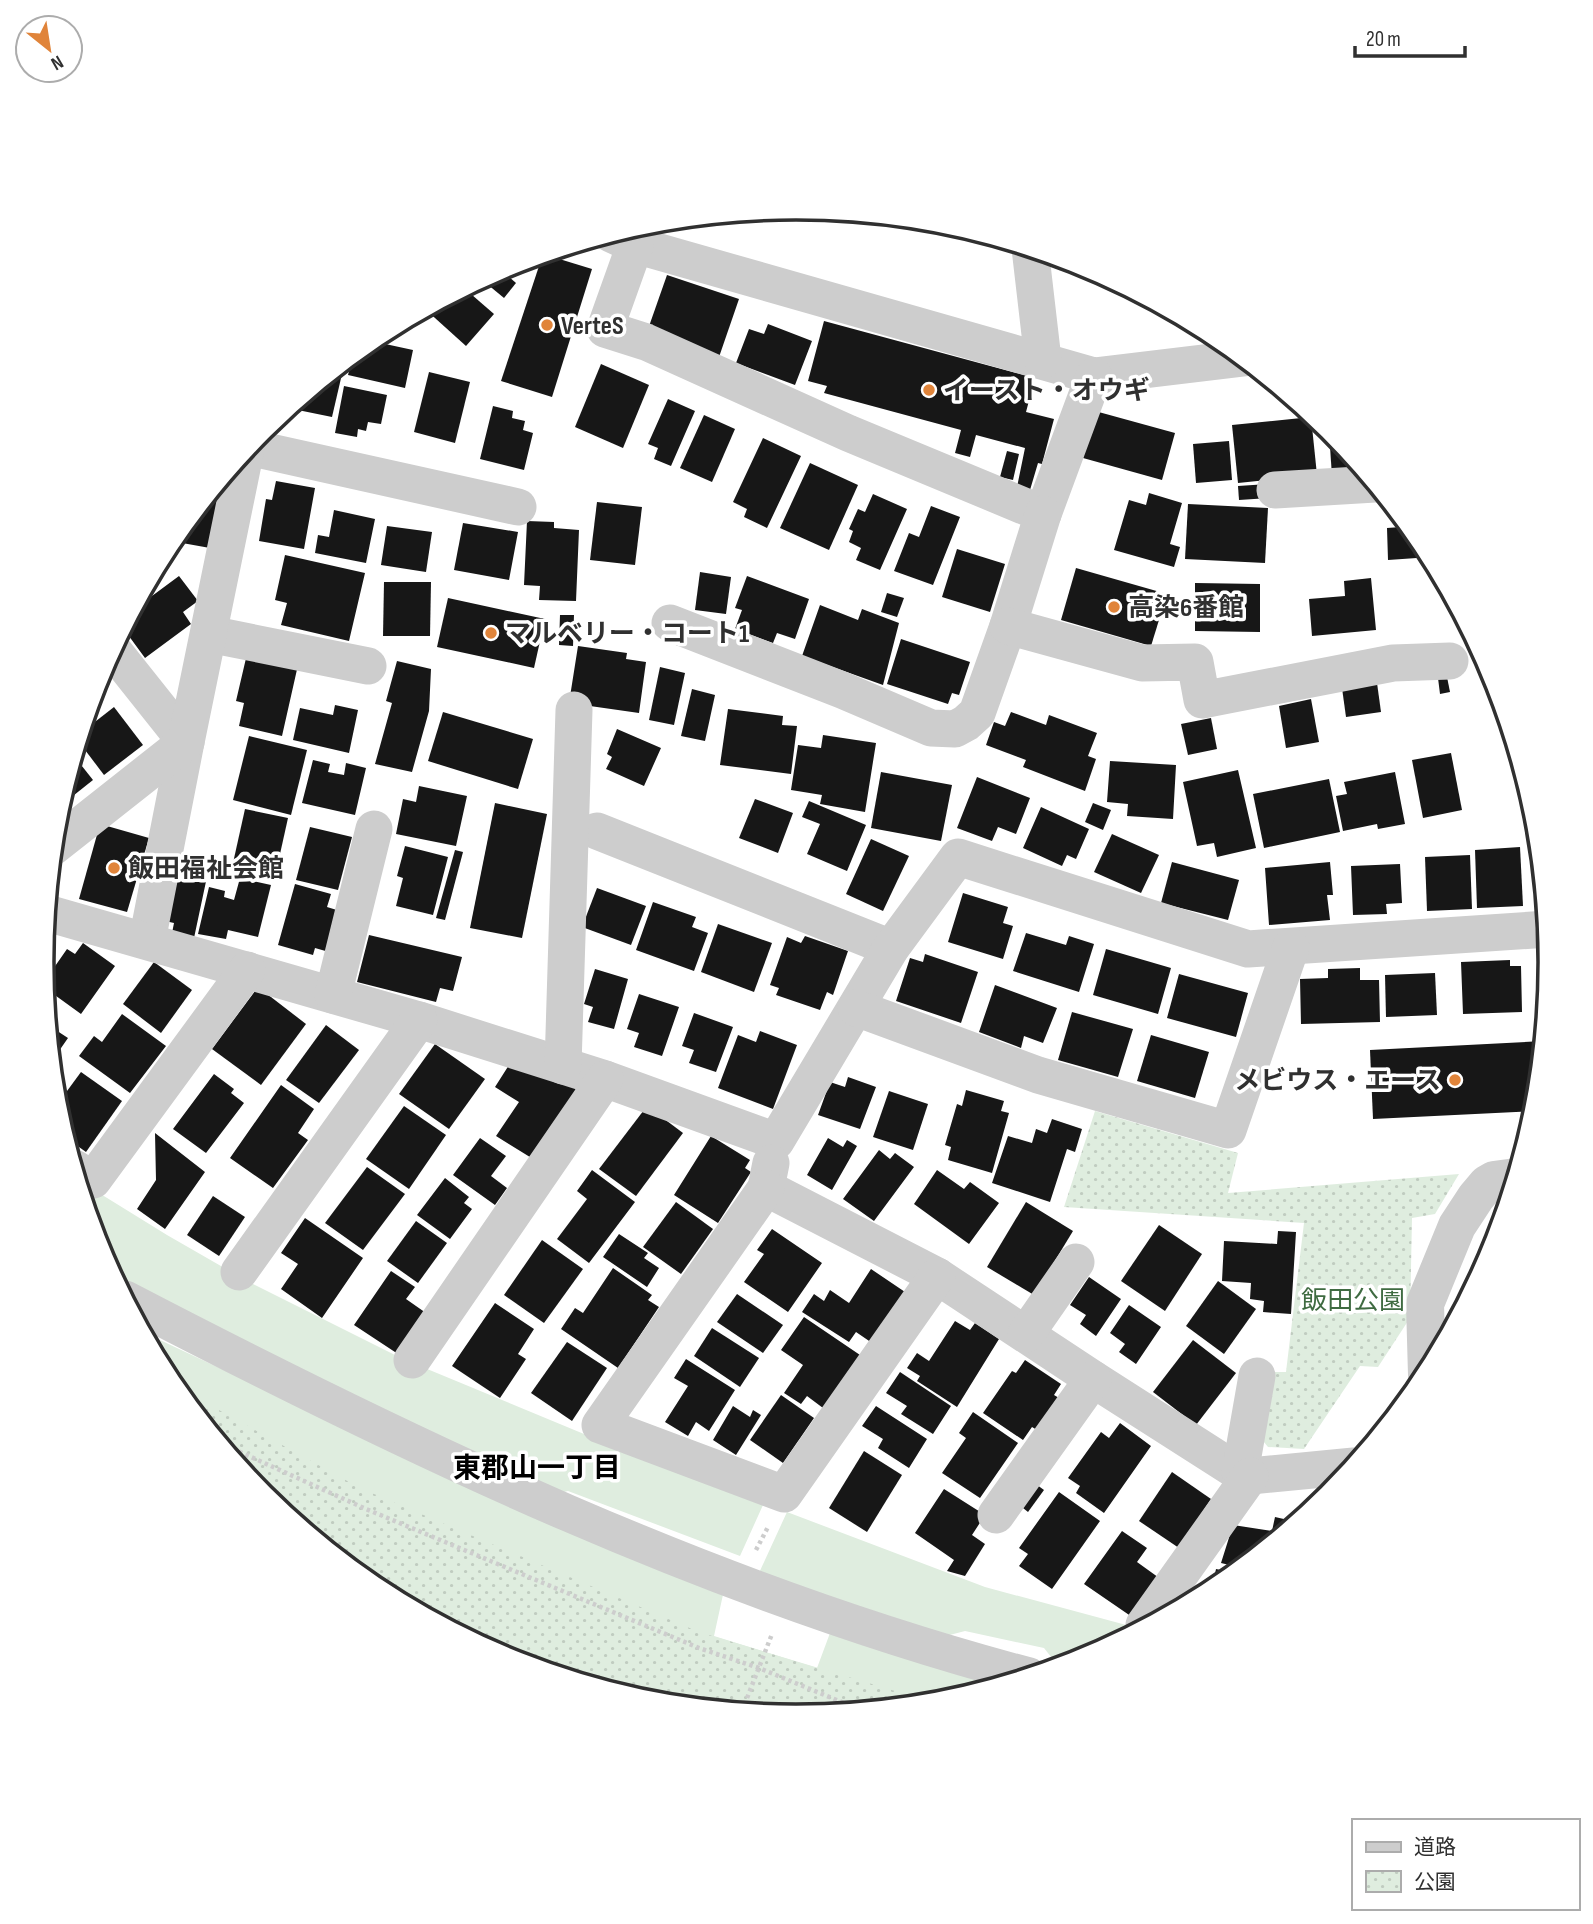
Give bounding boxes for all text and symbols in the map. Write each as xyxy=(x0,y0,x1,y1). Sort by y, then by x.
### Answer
north arrow xyxy=(14,14,84,84)
scale bar xyxy=(1355,14,1465,58)
text: 20 m xyxy=(1366,27,1401,52)
text: N xyxy=(47,50,67,75)
place label: VerteS xyxy=(561,311,624,342)
marker: VerteS xyxy=(539,317,555,333)
place label: イースト・オウギ xyxy=(943,376,1150,407)
marker: イースト・オウギ xyxy=(921,382,937,398)
place label: 高染6番館 xyxy=(1128,593,1244,624)
marker: 高染6番館 xyxy=(1106,599,1122,615)
place label: マルベリー・コート1 xyxy=(505,619,749,650)
marker: マルベリー・コート1 xyxy=(483,625,499,641)
place label: 飯田福祉会館 xyxy=(128,854,284,885)
marker: 飯田福祉会館 xyxy=(106,860,122,876)
place label: メビウス・エース xyxy=(1234,1066,1441,1097)
marker: メビウス・エース xyxy=(1447,1072,1463,1088)
park label: 飯田公園 xyxy=(1301,1286,1405,1317)
district label: 東郡山一丁目 xyxy=(453,1452,621,1485)
legend xyxy=(1352,1819,1579,1910)
text: 道路 xyxy=(1414,1835,1456,1860)
text: 公園 xyxy=(1414,1870,1456,1895)

